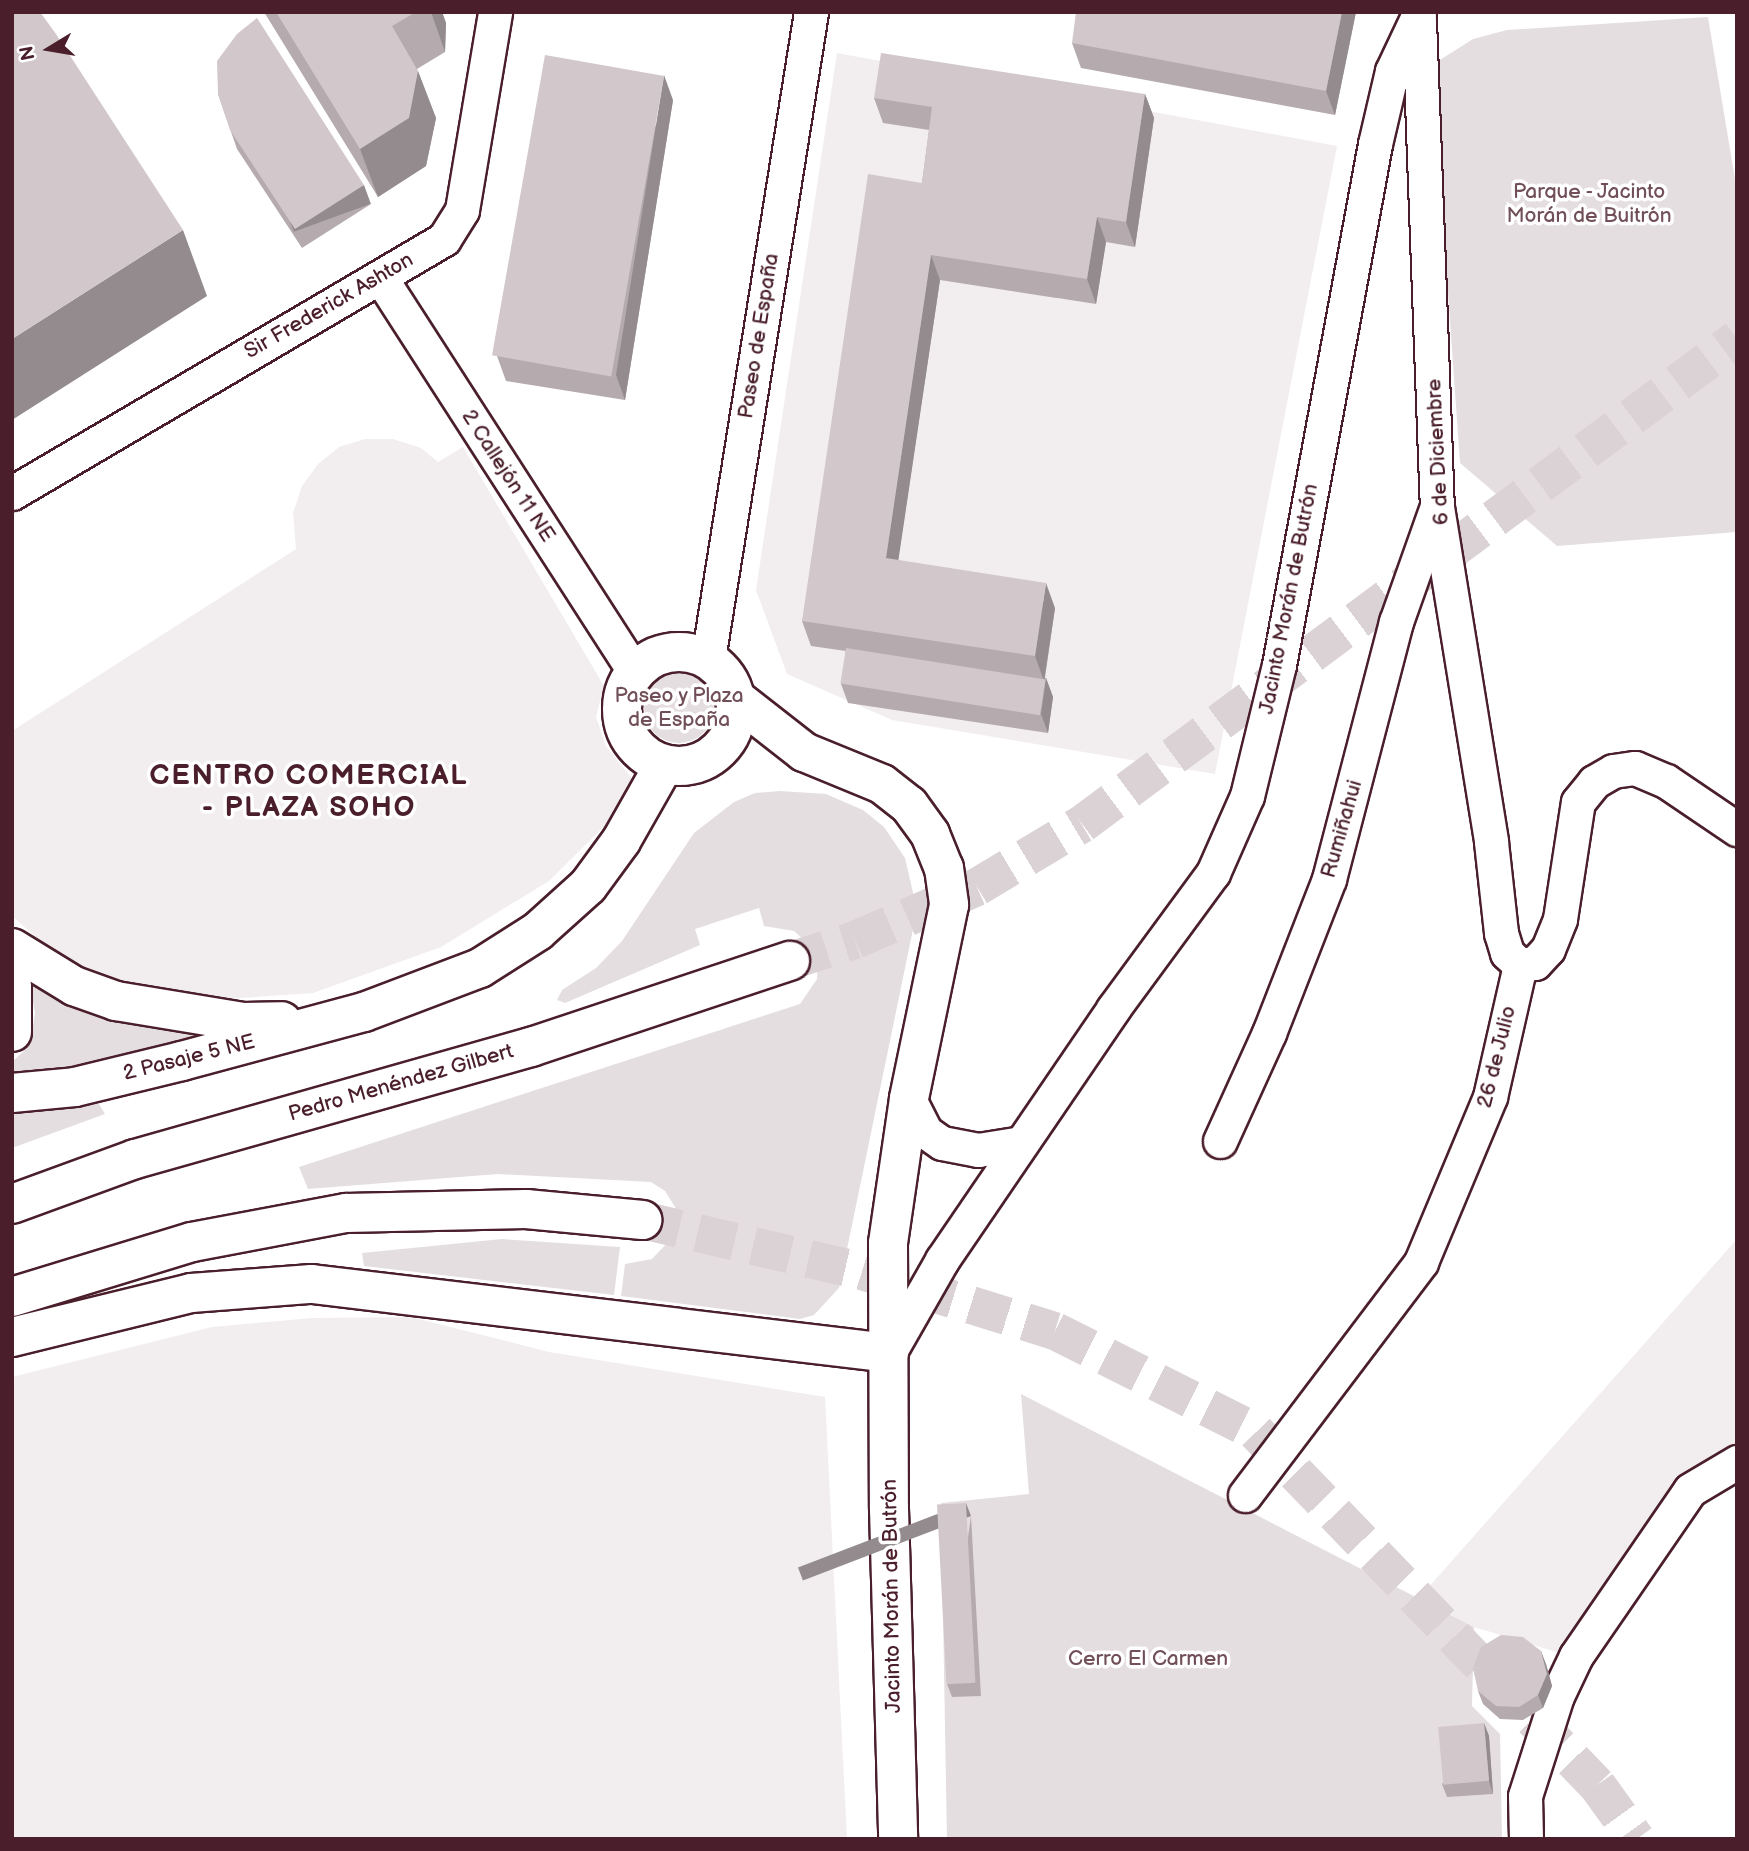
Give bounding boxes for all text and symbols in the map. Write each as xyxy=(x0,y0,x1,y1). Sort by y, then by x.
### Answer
north arrow xyxy=(14,14,84,84)
text: N xyxy=(15,44,41,62)
park label: Parque - Jacinto Morán de Buitrón xyxy=(1506,179,1672,229)
street label: Sir Frederick Ashton xyxy=(240,247,418,365)
street label: Paseo de España xyxy=(734,252,784,420)
street label: 6 de Diciembre xyxy=(1422,378,1454,526)
street label: 2 Callejón 11 NE xyxy=(456,405,560,547)
street label: Jacinto Morán de Butrón xyxy=(1254,482,1324,716)
park label: Paseo y Plaza de España xyxy=(613,683,745,733)
district label: CENTRO COMERCIAL - PLAZA SOHO xyxy=(152,759,466,825)
street label: Rumiñahui xyxy=(1316,777,1368,881)
street label: 26 de Julio xyxy=(1472,1003,1522,1111)
street label: 2 Pasaje 5 NE xyxy=(120,1029,258,1087)
street label: Pedro Menéndez Gilbert xyxy=(286,1039,516,1127)
street label: Jacinto Morán de Butrón xyxy=(877,1479,907,1713)
park label: Cerro El Carmen xyxy=(1068,1646,1228,1672)

